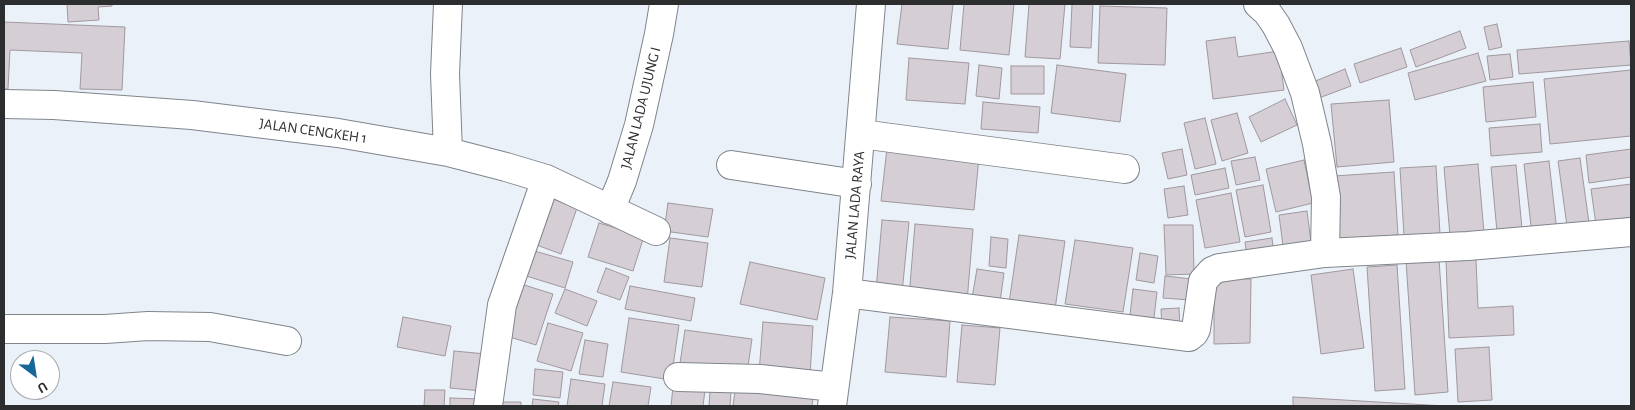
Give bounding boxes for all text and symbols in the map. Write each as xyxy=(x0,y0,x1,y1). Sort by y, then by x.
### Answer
street label: JALAN LADA UJUNG I xyxy=(617,45,665,171)
street label: JALAN CENGKEH 1 xyxy=(258,115,368,147)
street label: JALAN LADA RAYA xyxy=(841,150,869,260)
north arrow xyxy=(10,350,60,400)
text: U xyxy=(35,379,50,395)

